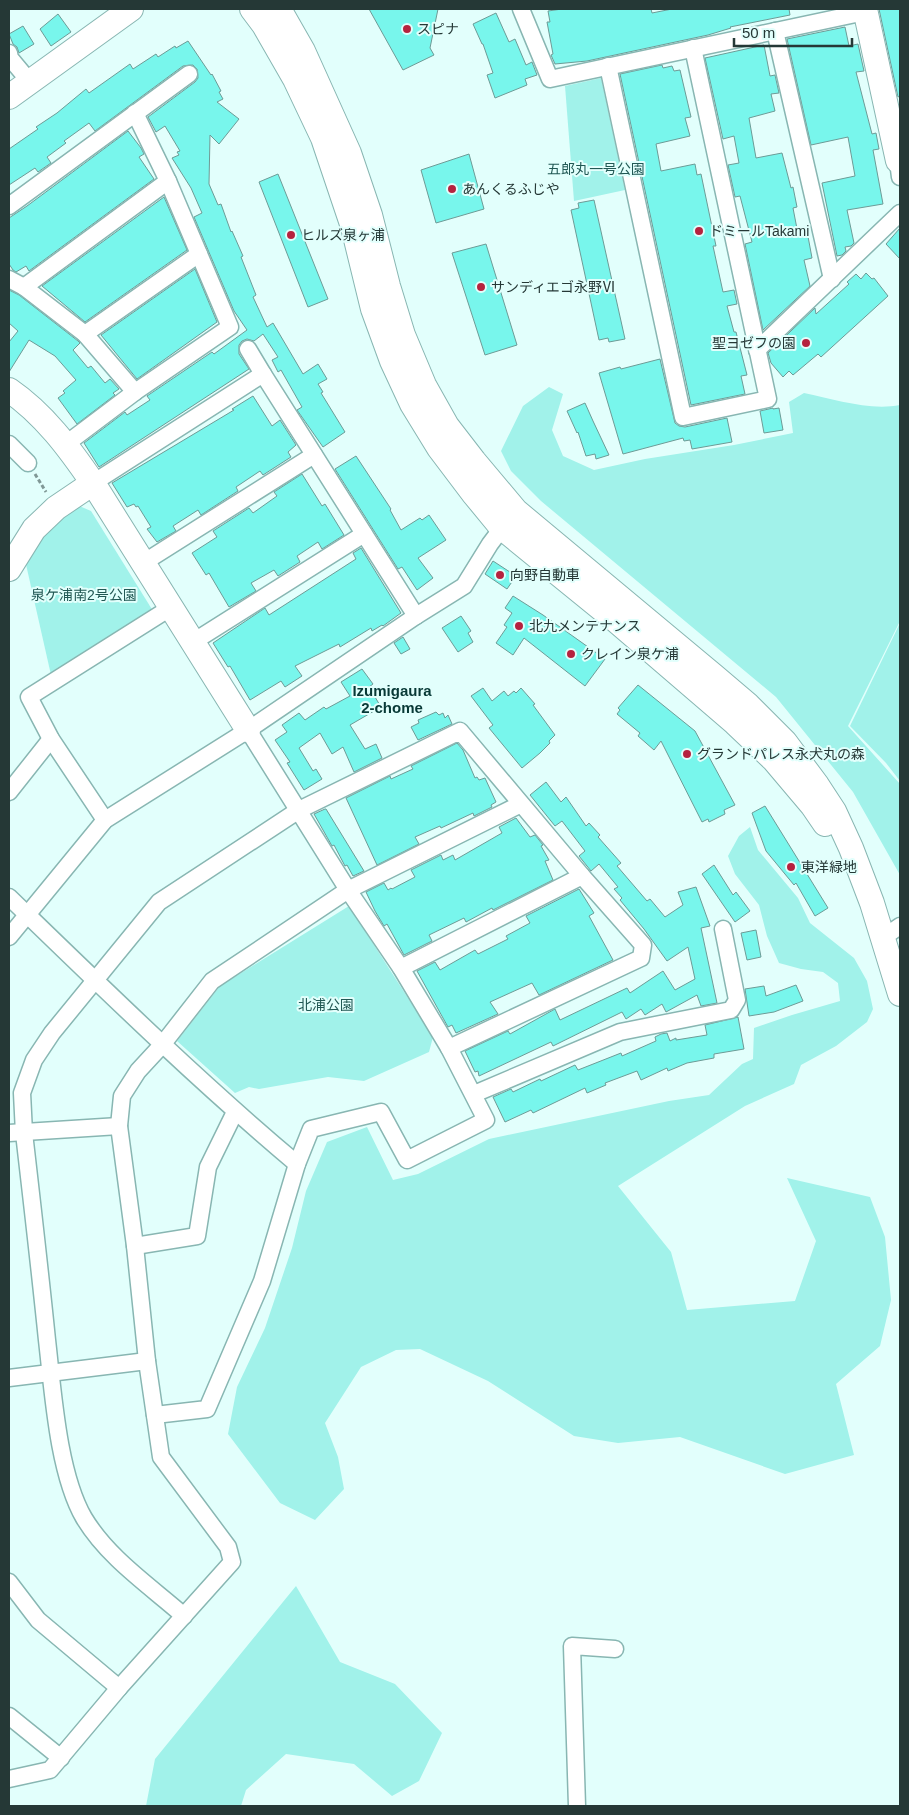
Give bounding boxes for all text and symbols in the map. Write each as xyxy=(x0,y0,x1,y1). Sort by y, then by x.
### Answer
scale bar xyxy=(734,15,852,47)
place label: スピナ xyxy=(417,21,459,37)
marker: スピナ xyxy=(401,23,413,35)
text: 50 m xyxy=(742,24,775,41)
park label: 五郎丸一号公園 xyxy=(547,161,645,177)
place label: あんくるふじや xyxy=(462,181,560,197)
marker: あんくるふじや xyxy=(446,183,458,195)
place label: ドミールTakami xyxy=(709,223,809,239)
marker: ドミールTakami xyxy=(693,225,705,237)
place label: ヒルズ泉ヶ浦 xyxy=(301,227,385,243)
marker: ヒルズ泉ヶ浦 xyxy=(285,229,297,241)
place label: サンディエゴ永野Ⅵ xyxy=(491,279,616,295)
marker: サンディエゴ永野Ⅵ xyxy=(475,281,487,293)
place label: 聖ヨゼフの園 xyxy=(712,335,796,351)
marker: 聖ヨゼフの園 xyxy=(800,337,812,349)
place label: 向野自動車 xyxy=(510,567,580,583)
marker: 向野自動車 xyxy=(494,569,506,581)
park label: 泉ケ浦南2号公園 xyxy=(31,587,137,603)
place label: 北九メンテナンス xyxy=(529,618,641,634)
marker: 北九メンテナンス xyxy=(513,620,525,632)
place label: クレイン泉ケ浦 xyxy=(581,646,679,662)
marker: クレイン泉ケ浦 xyxy=(565,648,577,660)
district label: Izumigaura 2-chome xyxy=(352,682,432,716)
place label: グランドパレス永犬丸の森 xyxy=(697,746,865,762)
marker: グランドパレス永犬丸の森 xyxy=(681,748,693,760)
place label: 東洋緑地 xyxy=(801,859,857,875)
marker: 東洋緑地 xyxy=(785,861,797,873)
park label: 北浦公園 xyxy=(298,997,354,1013)

